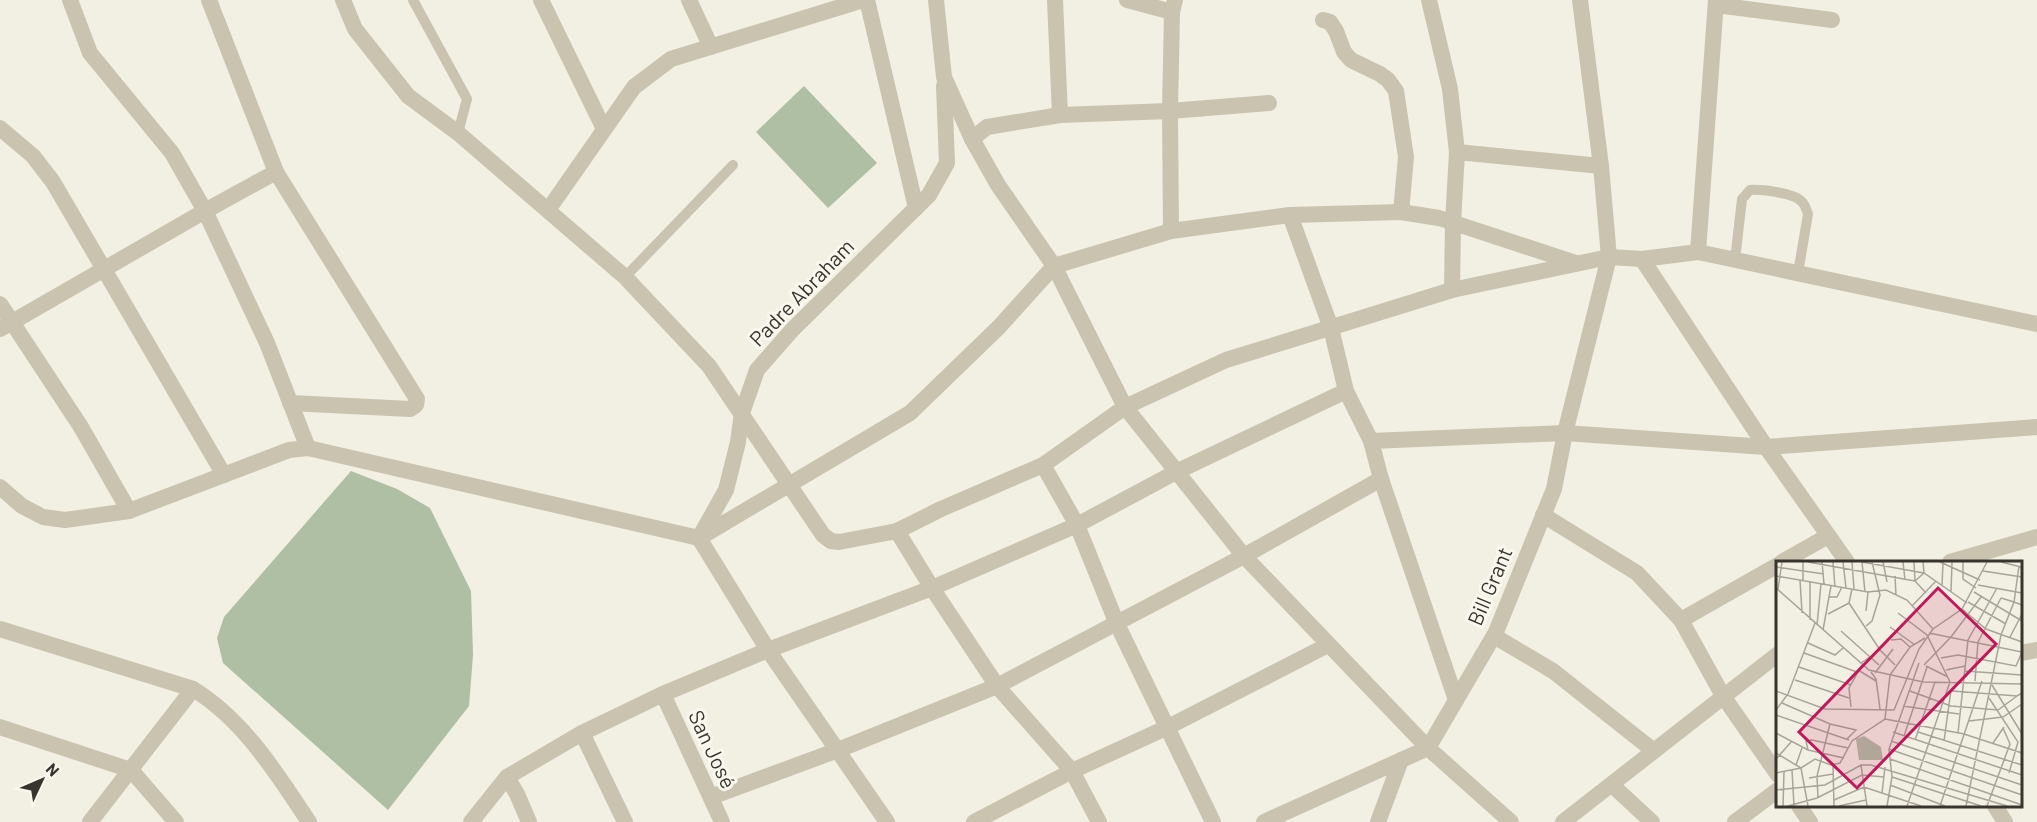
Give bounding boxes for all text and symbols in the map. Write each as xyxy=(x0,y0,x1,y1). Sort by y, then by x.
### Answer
street label: Padre Abraham xyxy=(744,233,858,351)
street label: Bill Grant xyxy=(1461,543,1517,629)
inset map xyxy=(1776,561,2022,807)
street label: San José xyxy=(684,706,742,792)
north arrow xyxy=(12,750,72,810)
text: N xyxy=(43,759,64,780)

